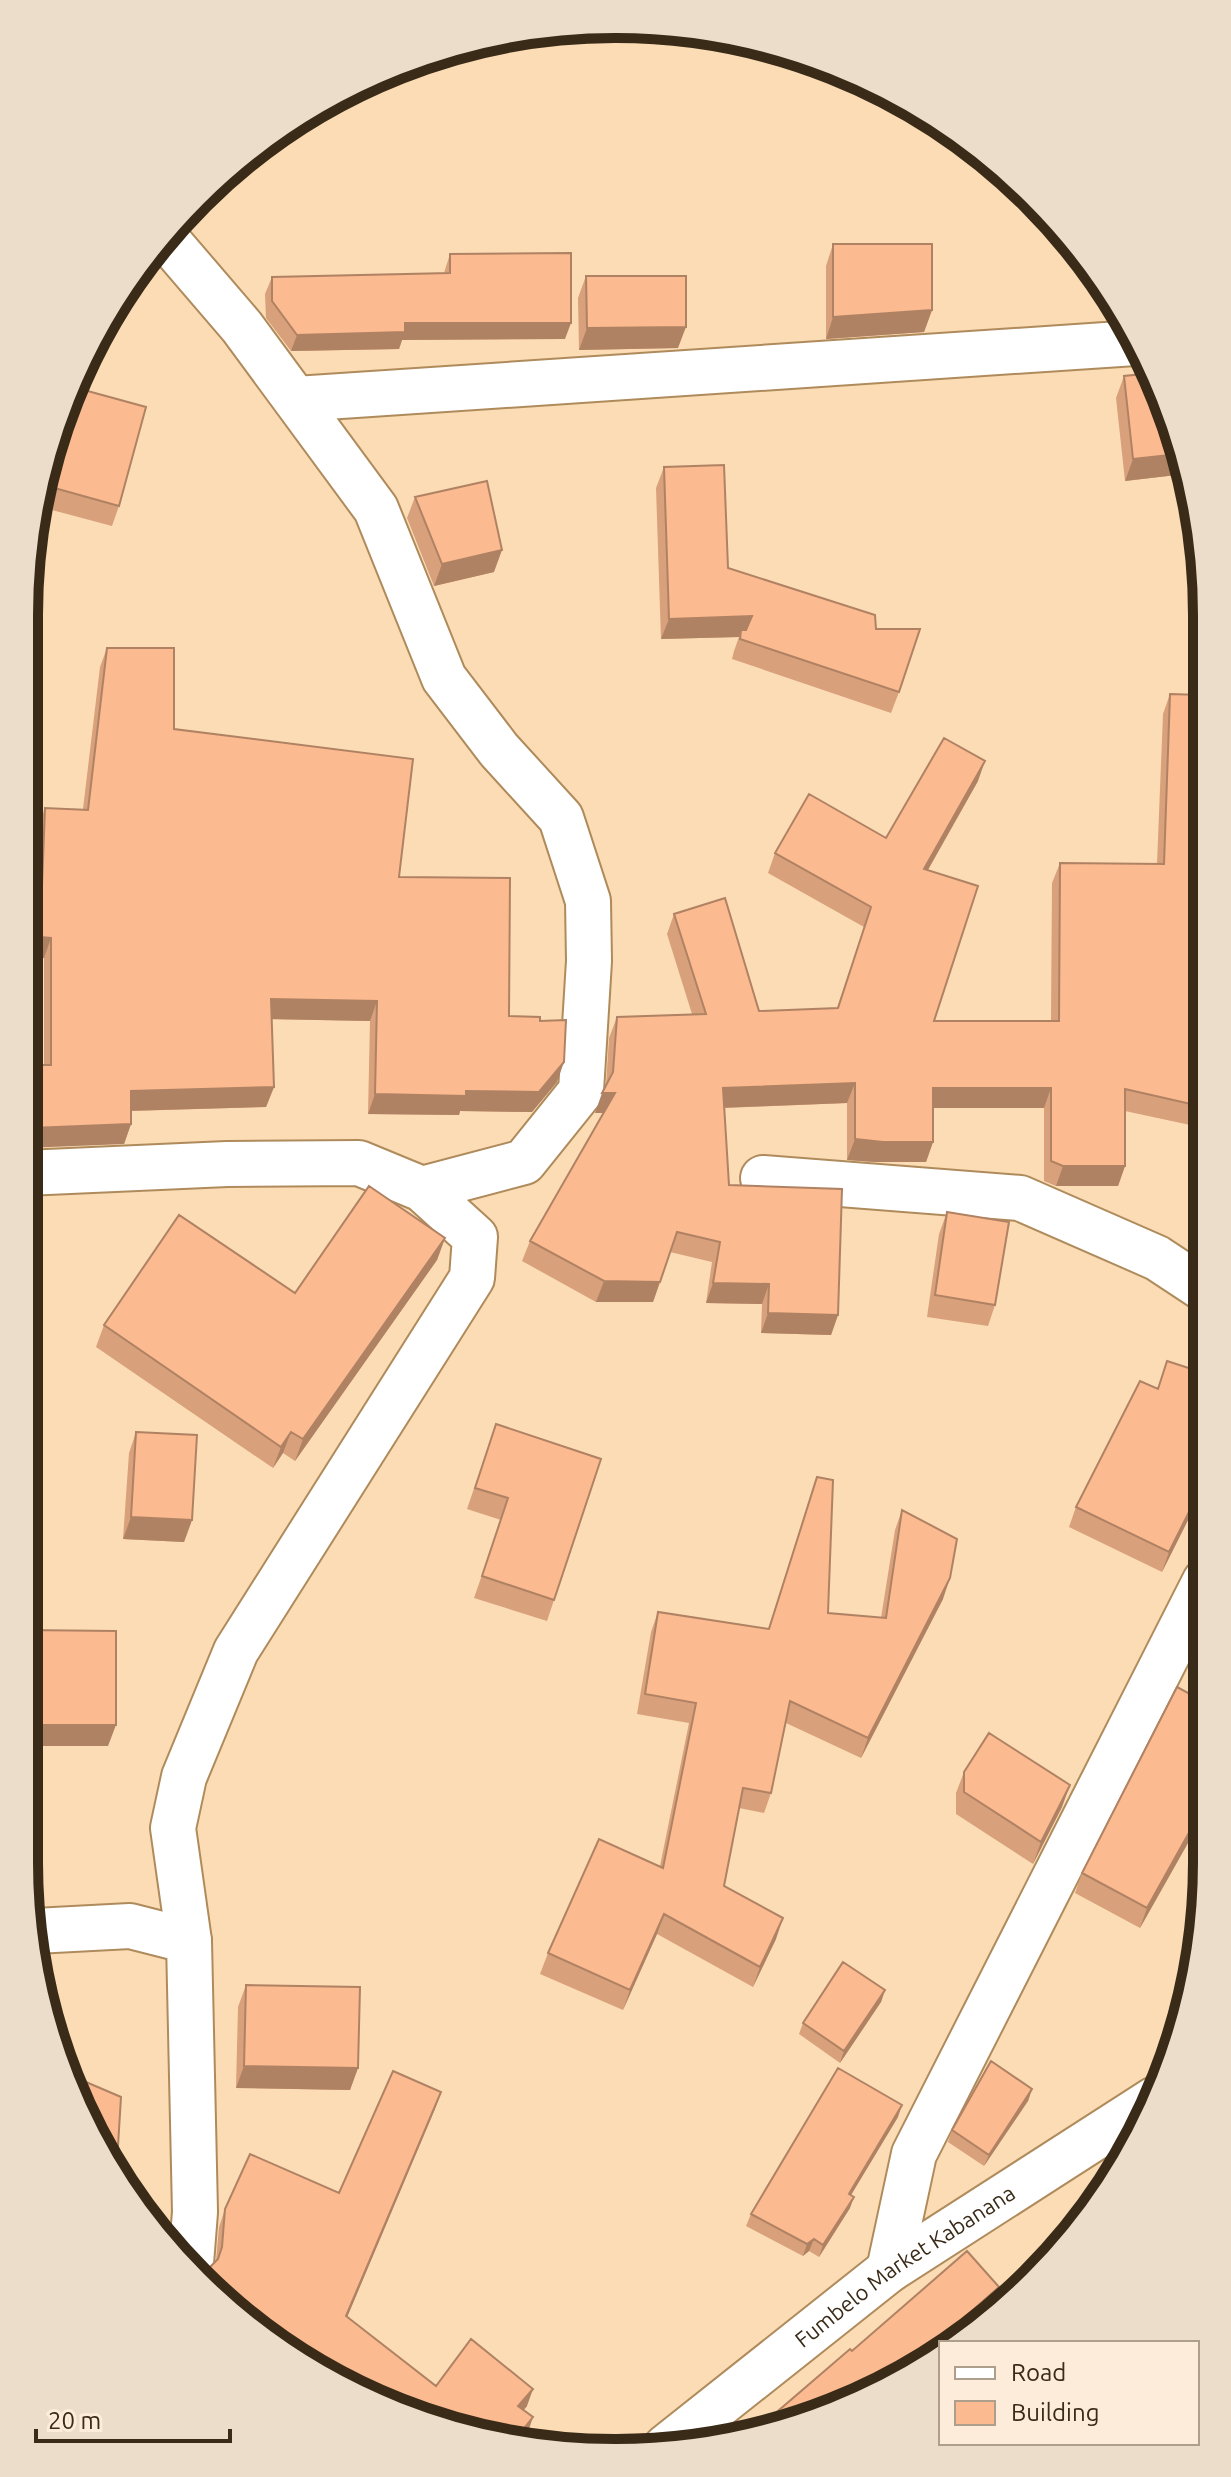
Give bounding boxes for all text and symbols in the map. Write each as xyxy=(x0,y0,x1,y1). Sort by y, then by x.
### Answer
street label: Fumbelo Market Kabanana xyxy=(790,2180,1019,2352)
legend xyxy=(939,2341,1199,2445)
text: Road xyxy=(1011,2359,1066,2386)
scale bar xyxy=(36,2393,230,2443)
text: Building xyxy=(1011,2399,1099,2426)
text: 20 m xyxy=(48,2407,101,2434)

